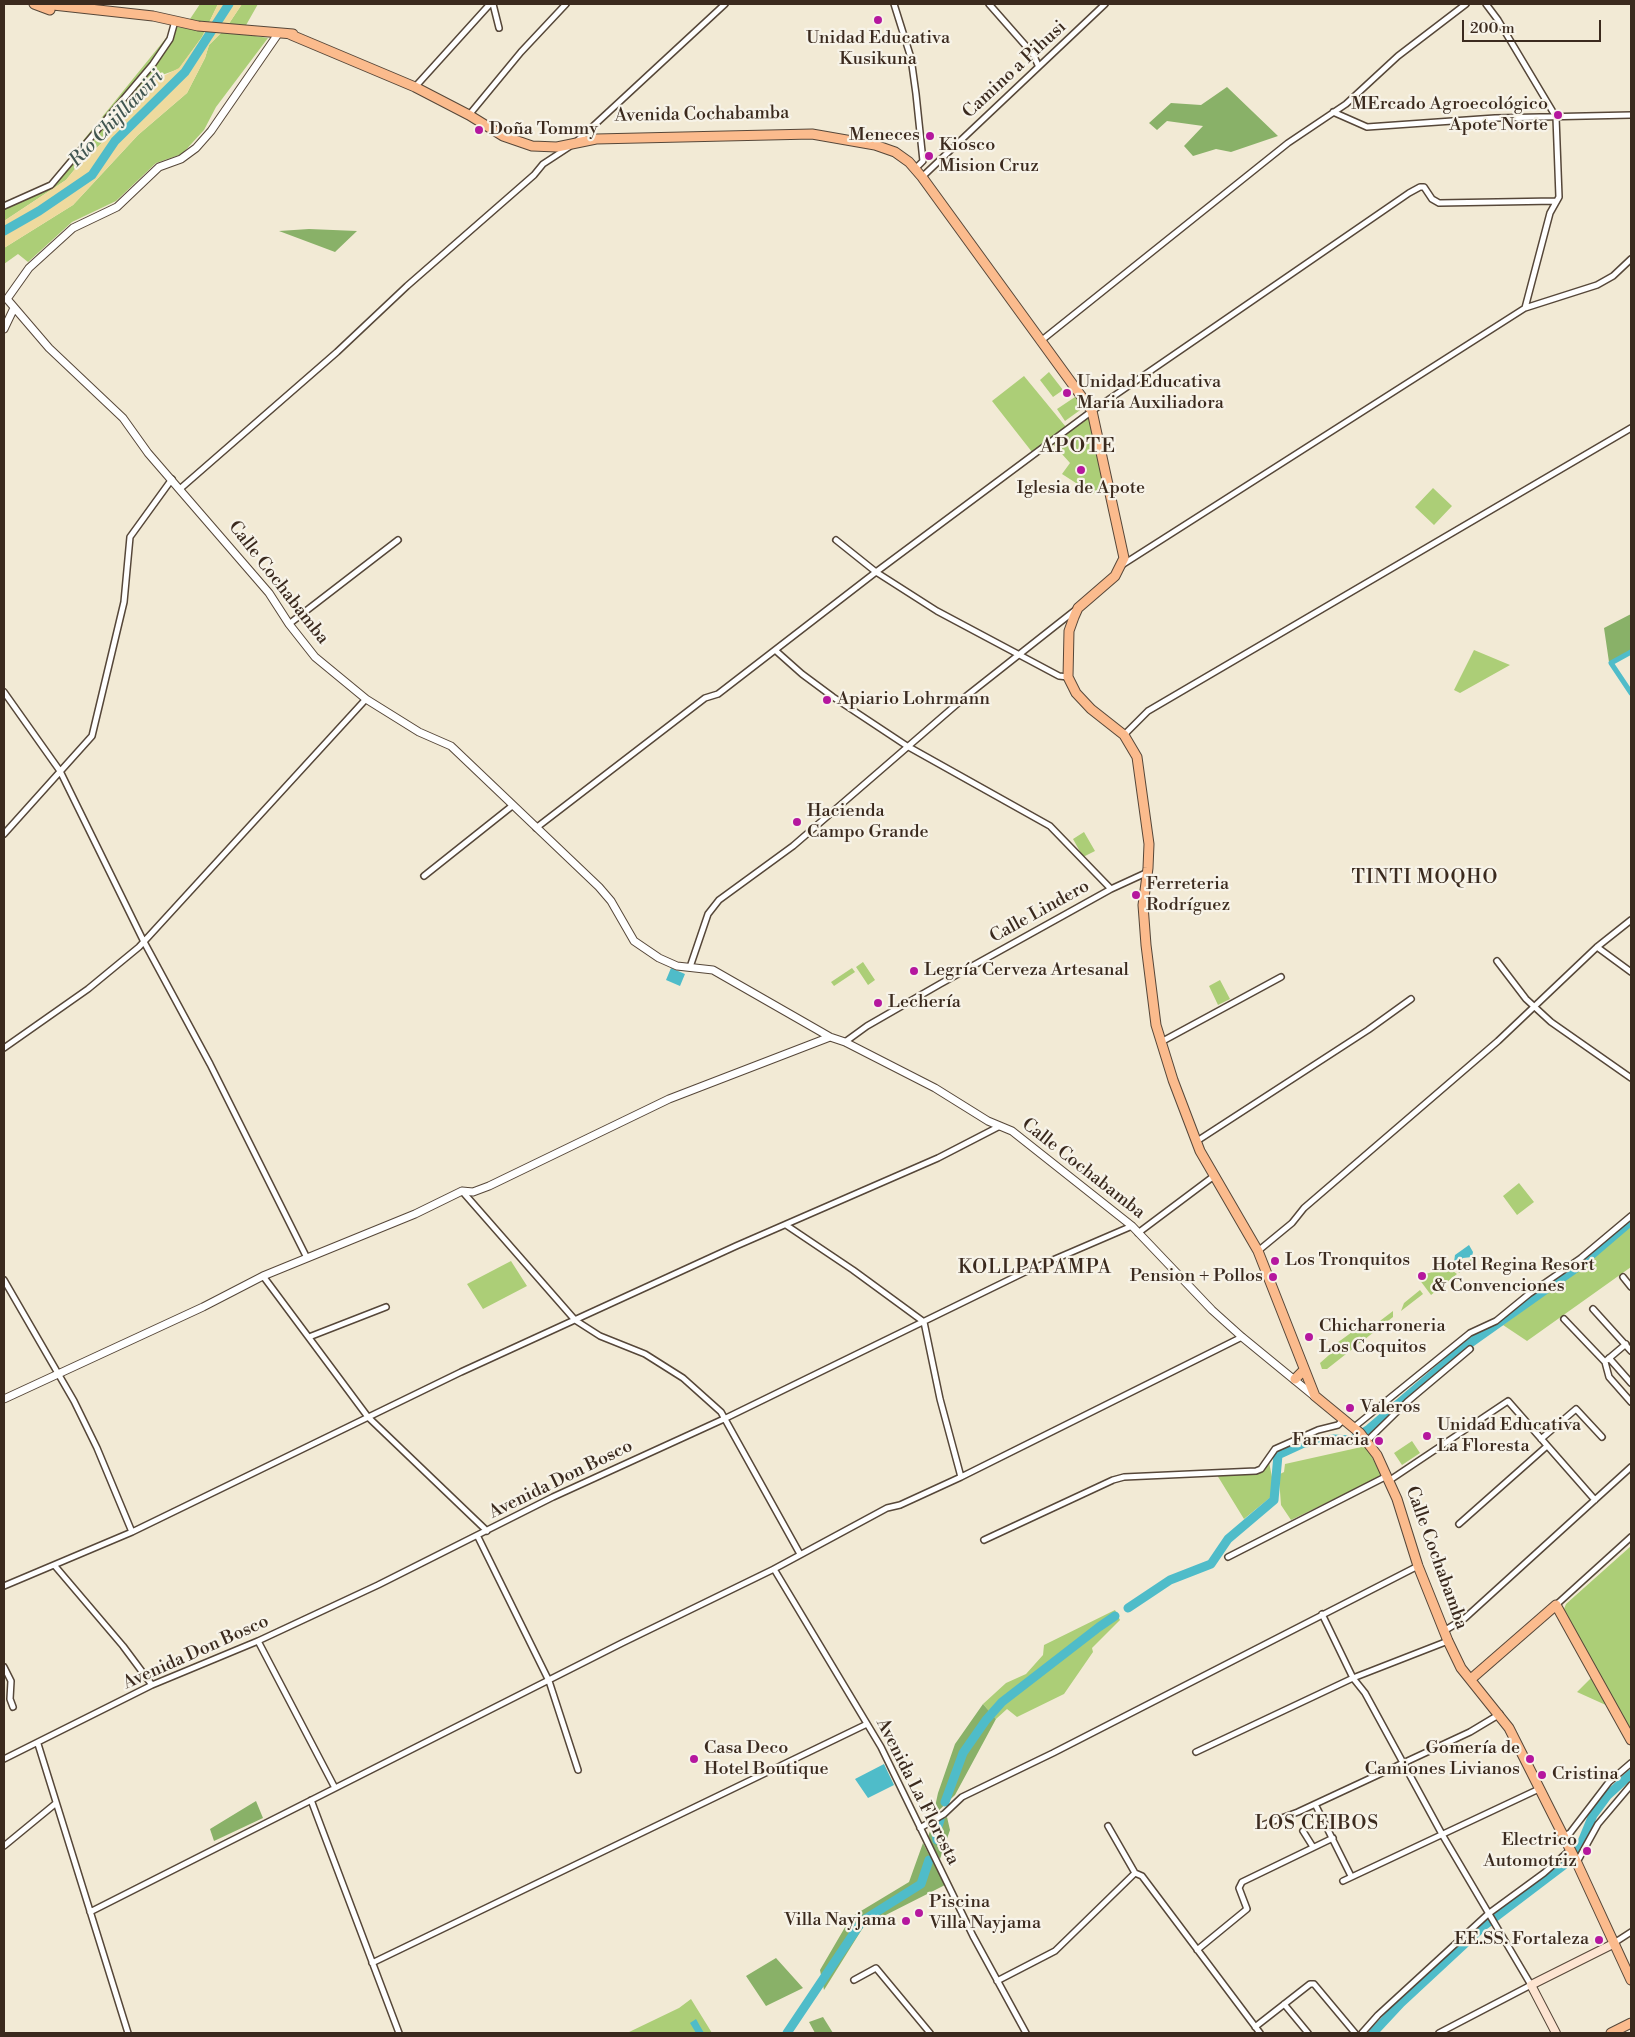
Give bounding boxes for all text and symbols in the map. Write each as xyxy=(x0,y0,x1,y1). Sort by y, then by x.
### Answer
scale bar xyxy=(1465,10,1604,42)
marker: Unidad Educativa Kusikuna xyxy=(872,14,884,26)
street label: Camino a Pihusi xyxy=(959,17,1071,123)
text: 200 m xyxy=(1470,19,1515,38)
place label: Unidad Educativa Kusikuna xyxy=(806,28,950,70)
water label: Río Chijllawiri xyxy=(65,66,169,172)
place label: MErcado Agroecológico Apote Norte xyxy=(1351,94,1548,136)
street label: Avenida Cochabamba xyxy=(614,103,790,127)
marker: MErcado Agroecológico Apote Norte xyxy=(1552,109,1564,121)
place label: Doña Tommy xyxy=(489,119,598,141)
marker: Doña Tommy xyxy=(473,124,485,136)
place label: Meneces xyxy=(849,125,920,147)
marker: Meneces xyxy=(924,130,936,142)
place label: Kiosco Mision Cruz xyxy=(939,135,1039,178)
marker: Kiosco Mision Cruz xyxy=(923,150,935,162)
place label: Unidad Educativa Maria Auxiliadora xyxy=(1077,372,1224,414)
marker: Unidad Educativa Maria Auxiliadora xyxy=(1061,387,1073,399)
district label: APOTE xyxy=(1039,435,1117,459)
marker: Iglesia de Apote xyxy=(1075,464,1087,476)
place label: Iglesia de Apote xyxy=(1017,478,1145,500)
street label: Calle Cochabamba xyxy=(223,517,333,649)
place label: Apiario Lohrmann xyxy=(837,689,990,711)
marker: Apiario Lohrmann xyxy=(821,694,833,706)
place label: Hacienda Campo Grande xyxy=(807,801,929,844)
marker: Hacienda Campo Grande xyxy=(791,816,803,828)
district label: TINTI MOQHO xyxy=(1350,867,1500,889)
place label: Ferreteria Rodríguez xyxy=(1146,874,1230,916)
street label: Calle Lindero xyxy=(986,876,1094,948)
marker: Ferreteria Rodríguez xyxy=(1130,889,1142,901)
place label: Legría Cerveza Artesanal xyxy=(924,960,1129,982)
marker: Legría Cerveza Artesanal xyxy=(908,965,920,977)
place label: Lechería xyxy=(888,992,961,1014)
marker: Lechería xyxy=(872,997,884,1009)
street label: Calle Cochabamba xyxy=(1017,1114,1149,1224)
place label: Los Tronquitos xyxy=(1285,1250,1410,1272)
marker: Los Tronquitos xyxy=(1269,1255,1281,1267)
place label: Hotel Regina Resort & Convenciones xyxy=(1432,1255,1595,1298)
district label: KOLLPAPAMPA xyxy=(957,1257,1113,1279)
place label: Pension + Pollos xyxy=(1130,1266,1263,1288)
marker: Hotel Regina Resort & Convenciones xyxy=(1416,1270,1428,1282)
marker: Pension + Pollos xyxy=(1267,1271,1279,1283)
place label: Chicharroneria Los Coquitos xyxy=(1319,1316,1446,1358)
marker: Chicharroneria Los Coquitos xyxy=(1303,1331,1315,1343)
place label: Valeros xyxy=(1360,1397,1420,1419)
marker: Valeros xyxy=(1344,1402,1356,1414)
place label: Unidad Educativa La Floresta xyxy=(1437,1415,1581,1458)
place label: Farmacia xyxy=(1292,1430,1369,1452)
marker: Unidad Educativa La Floresta xyxy=(1421,1430,1433,1442)
marker: Farmacia xyxy=(1373,1435,1385,1447)
street label: Avenida Don Bosco xyxy=(486,1436,636,1524)
street label: Calle Cochabamba xyxy=(1400,1484,1472,1632)
street label: Avenida Don Bosco xyxy=(120,1611,272,1695)
street label: Avenida La Floresta xyxy=(871,1715,963,1869)
place label: Casa Deco Hotel Boutique xyxy=(704,1738,829,1780)
place label: Gomería de Camiones Livianos xyxy=(1365,1738,1520,1780)
marker: Casa Deco Hotel Boutique xyxy=(688,1753,700,1765)
marker: Gomería de Camiones Livianos xyxy=(1524,1753,1536,1765)
place label: Cristina xyxy=(1552,1764,1619,1786)
marker: Cristina xyxy=(1536,1769,1548,1781)
district label: LOS CEIBOS xyxy=(1254,1813,1380,1835)
place label: Electrico Automotriz xyxy=(1483,1830,1577,1872)
marker: Electrico Automotriz xyxy=(1581,1845,1593,1857)
place label: Piscina Villa Nayjama xyxy=(929,1892,1041,1935)
marker: Piscina Villa Nayjama xyxy=(913,1907,925,1919)
place label: Villa Nayjama xyxy=(784,1910,896,1932)
marker: Villa Nayjama xyxy=(900,1915,912,1927)
place label: EE.SS. Fortaleza xyxy=(1454,1929,1589,1951)
marker: EE.SS. Fortaleza xyxy=(1593,1934,1605,1946)

